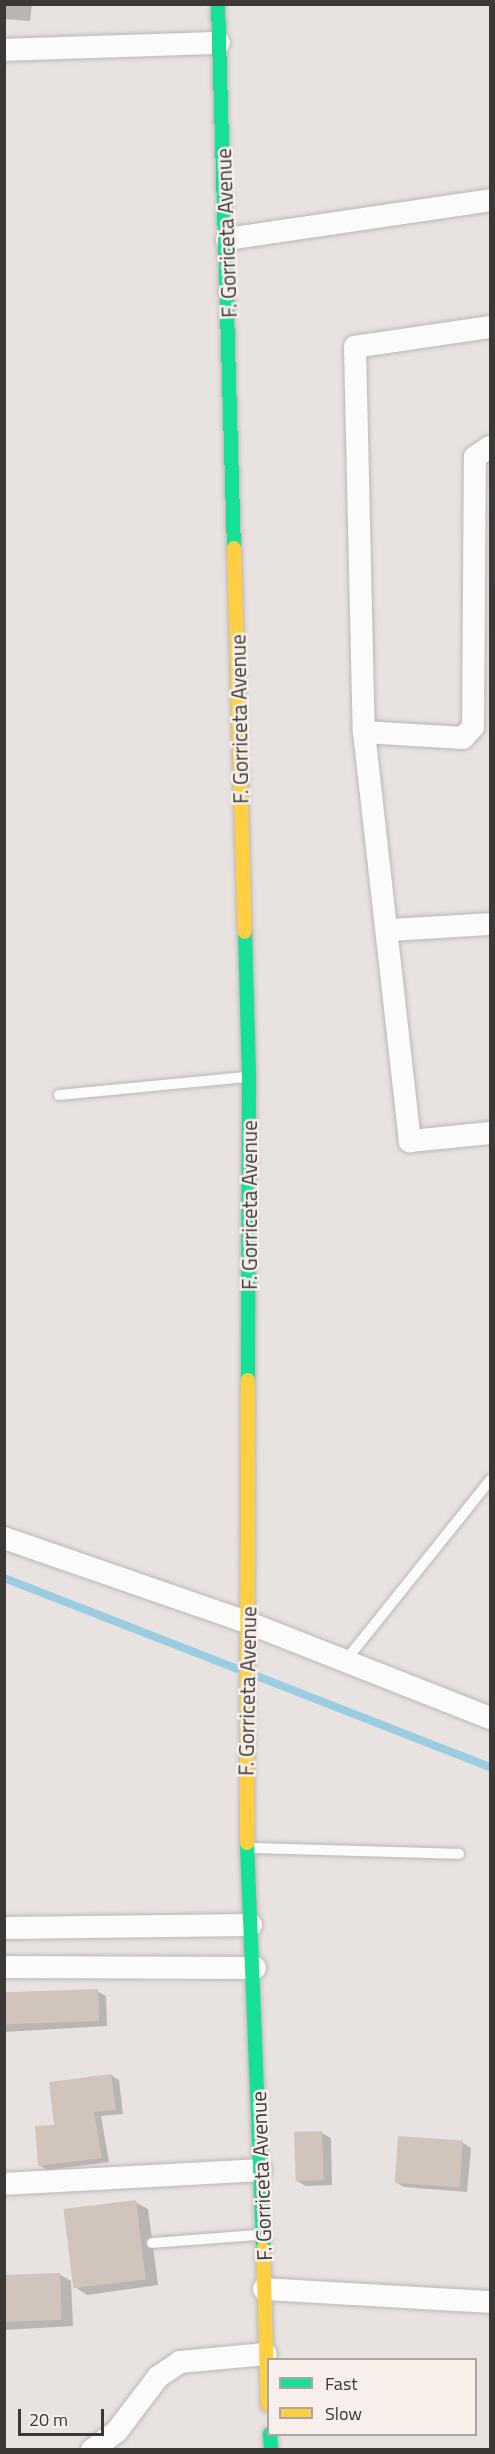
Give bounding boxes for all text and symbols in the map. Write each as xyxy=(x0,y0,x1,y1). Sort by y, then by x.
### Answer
street label: F. Gorriceta Avenue xyxy=(210,148,242,318)
street label: F. Gorriceta Avenue xyxy=(225,634,253,804)
street label: F. Gorriceta Avenue xyxy=(236,1120,262,1290)
street label: F. Gorriceta Avenue xyxy=(233,1606,261,1776)
street label: F. Gorriceta Avenue xyxy=(245,2091,277,2261)
legend xyxy=(267,2358,477,2436)
text: Fast xyxy=(325,2370,358,2397)
scale bar xyxy=(21,2397,106,2435)
text: Slow xyxy=(325,2400,362,2427)
text: 20 m xyxy=(29,2406,68,2433)

